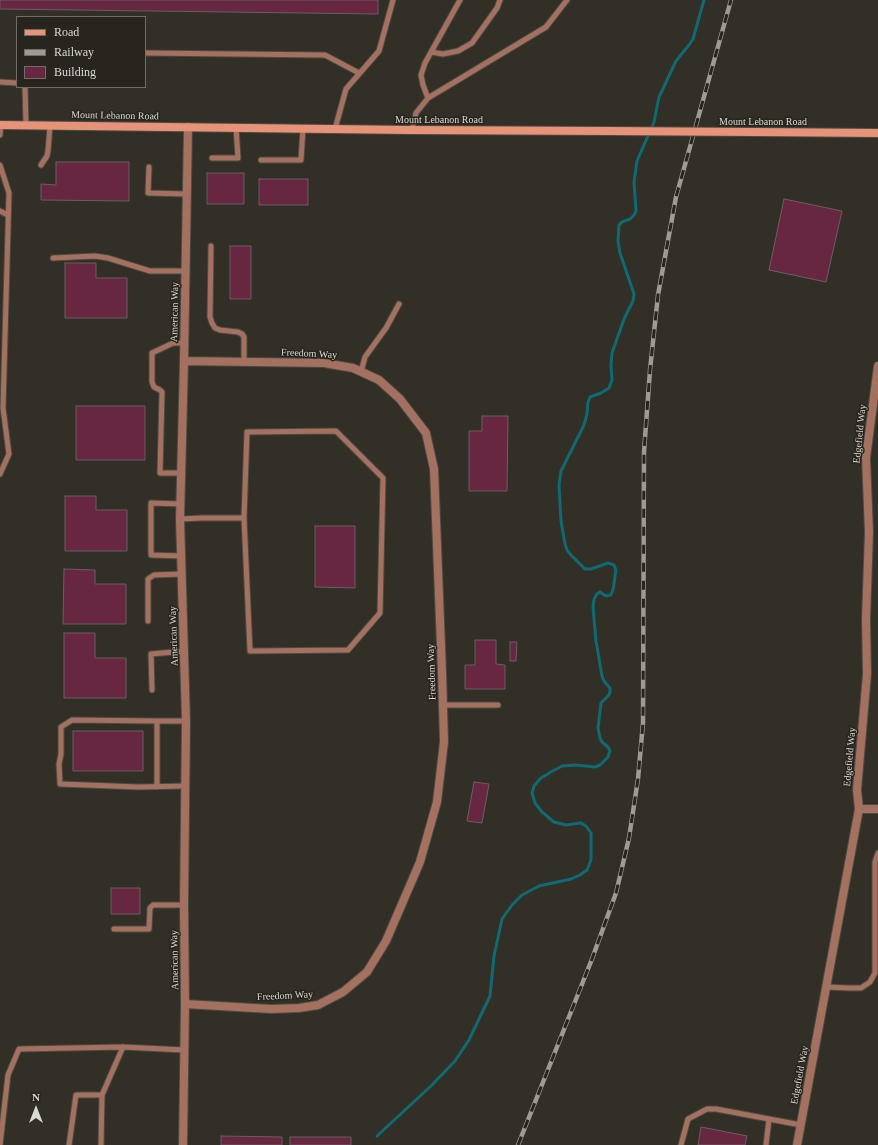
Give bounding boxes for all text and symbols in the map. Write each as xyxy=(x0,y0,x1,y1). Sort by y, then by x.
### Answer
legend xyxy=(16,16,146,88)
text: Road xyxy=(54,25,79,39)
text: Railway xyxy=(54,45,94,59)
text: Building xyxy=(54,65,96,79)
street label: Mount Lebanon Road xyxy=(71,109,159,123)
street label: Mount Lebanon Road xyxy=(395,114,483,126)
street label: Mount Lebanon Road xyxy=(719,116,807,128)
street label: American Way xyxy=(168,282,182,342)
street label: Freedom Way xyxy=(281,347,337,361)
street label: Edgefield Way xyxy=(851,404,869,464)
street label: American Way xyxy=(167,606,181,666)
street label: Freedom Way xyxy=(425,644,439,700)
street label: Edgefield Way xyxy=(841,727,859,787)
street label: American Way xyxy=(168,930,182,990)
street label: Freedom Way xyxy=(257,989,313,1003)
street label: Edgefield Way xyxy=(788,1045,812,1105)
north arrow xyxy=(16,1089,56,1129)
text: N xyxy=(32,1091,40,1103)

